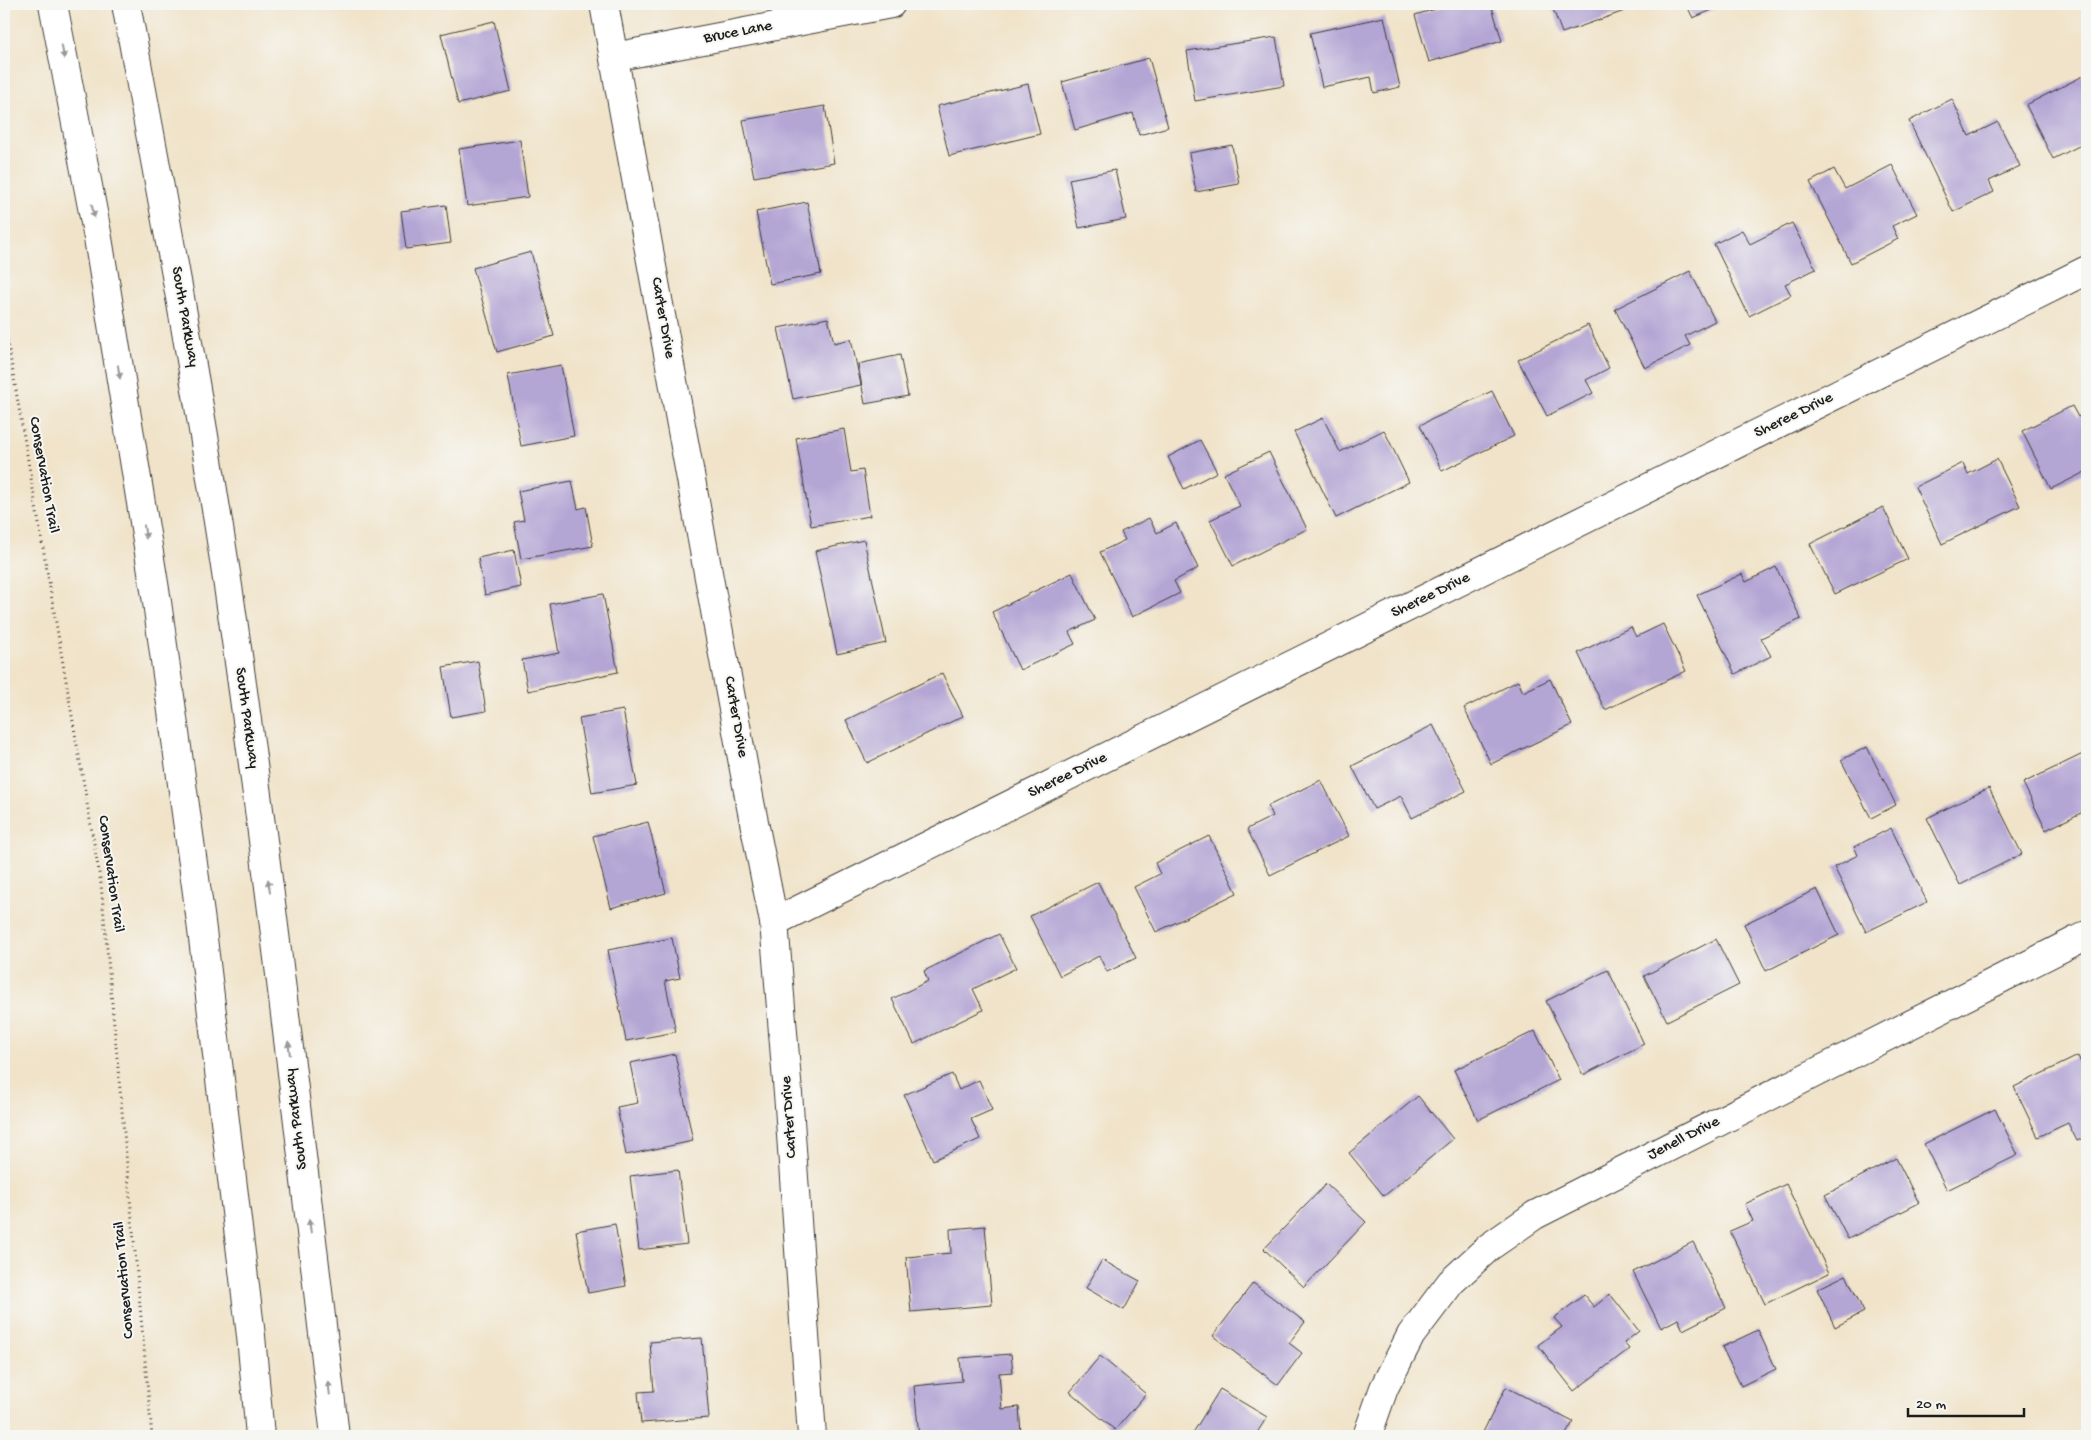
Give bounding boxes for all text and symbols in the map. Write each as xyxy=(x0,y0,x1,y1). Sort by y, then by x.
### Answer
street label: Bruce Lane xyxy=(701,17,775,49)
one-way arrow xyxy=(59,44,67,60)
one-way arrow xyxy=(89,204,97,220)
street label: South Parkway xyxy=(166,265,202,369)
street label: Carter Drive xyxy=(645,276,679,361)
one-way arrow xyxy=(116,364,124,380)
street label: Sheree Drive xyxy=(1752,388,1837,443)
street label: Conservation Trail xyxy=(23,415,63,535)
one-way arrow xyxy=(142,524,150,540)
street label: Sheree Drive xyxy=(1389,568,1474,623)
street label: South Parkway xyxy=(230,666,263,770)
street label: Carter Drive xyxy=(718,675,752,760)
street label: Sheree Drive xyxy=(1026,748,1111,803)
street label: Conservation Trail xyxy=(92,814,128,934)
one-way arrow xyxy=(265,878,273,894)
one-way arrow xyxy=(285,1039,293,1055)
street label: South Parkway xyxy=(281,1067,313,1171)
street label: Carter Drive xyxy=(778,1075,802,1159)
street label: Jenell Drive xyxy=(1645,1112,1724,1165)
one-way arrow xyxy=(306,1218,314,1234)
street label: Conservation Trail xyxy=(110,1221,140,1339)
one-way arrow xyxy=(325,1380,333,1396)
scale bar xyxy=(1908,1385,2025,1417)
text: 20 m xyxy=(1916,1396,1946,1414)

